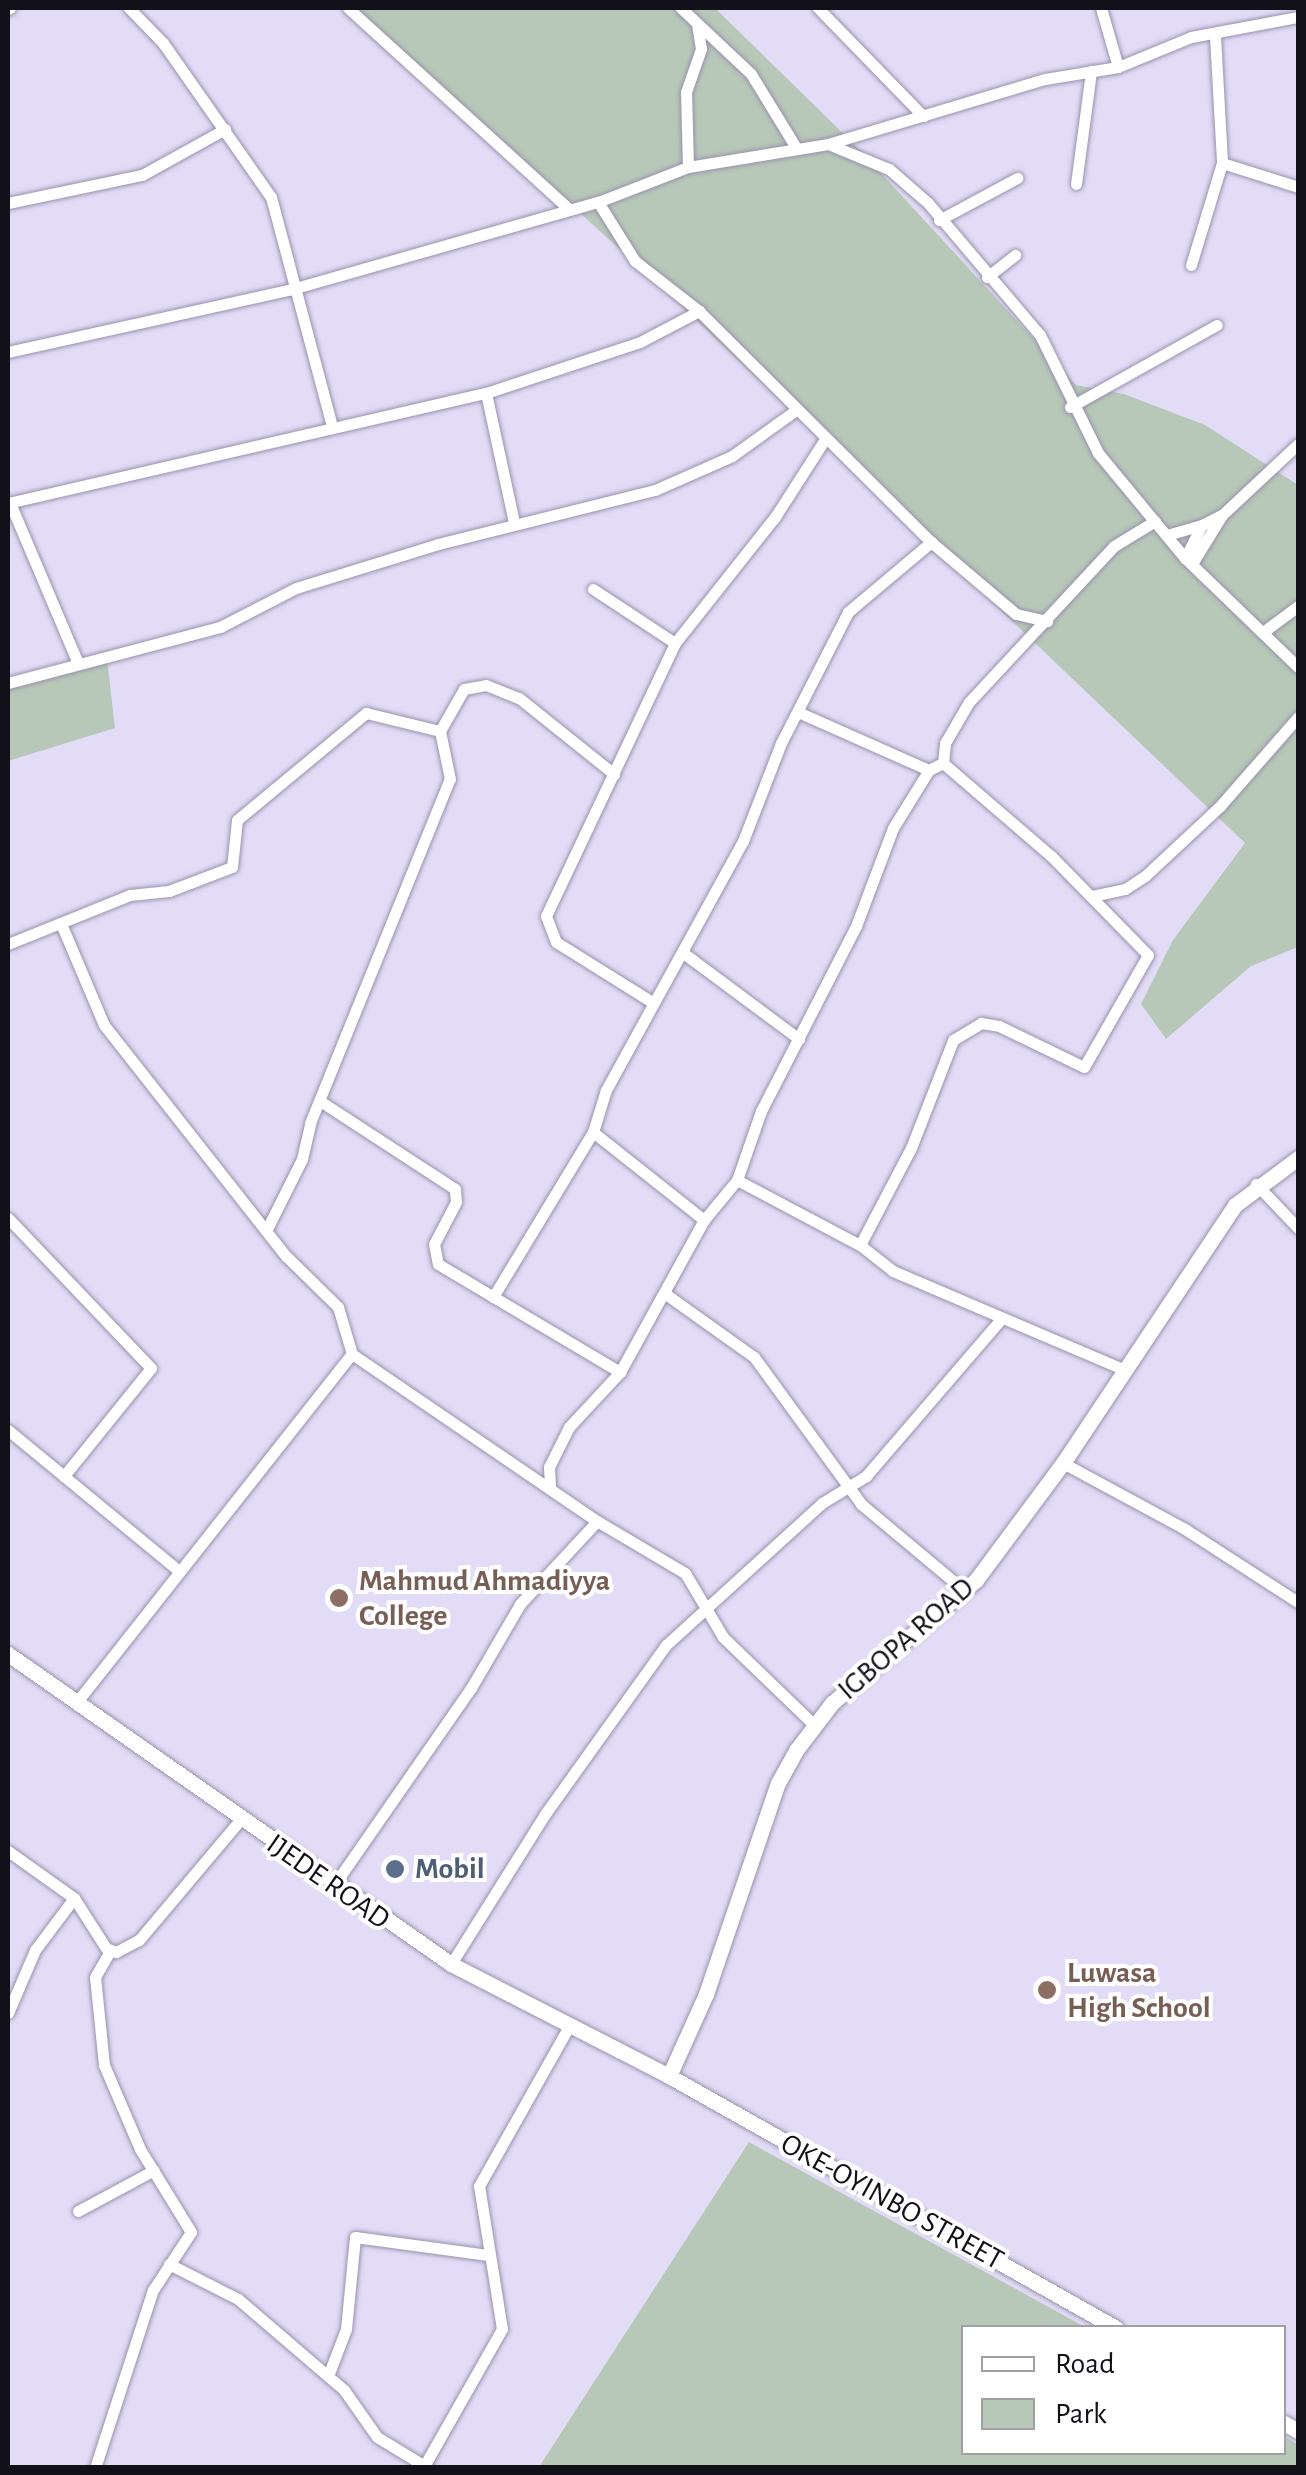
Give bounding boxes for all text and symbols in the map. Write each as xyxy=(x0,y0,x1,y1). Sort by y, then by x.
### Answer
place label: Mahmud Ahmadiyya College xyxy=(359,1563,610,1634)
street label: IGBOPA ROAD xyxy=(831,1570,981,1708)
marker: Mahmud Ahmadiyya College xyxy=(328,1587,350,1609)
street label: IJEDE ROAD xyxy=(259,1826,397,1938)
place label: Mobil xyxy=(415,1851,485,1887)
marker: Mobil xyxy=(384,1858,406,1880)
place label: Luwasa High School xyxy=(1067,1955,1211,2026)
marker: Luwasa High School xyxy=(1036,1979,1058,2001)
street label: OKE-OYINBO STREET xyxy=(774,2126,1010,2278)
legend xyxy=(961,2325,1286,2455)
text: Road xyxy=(1055,2349,1115,2379)
text: Park xyxy=(1055,2399,1107,2429)

